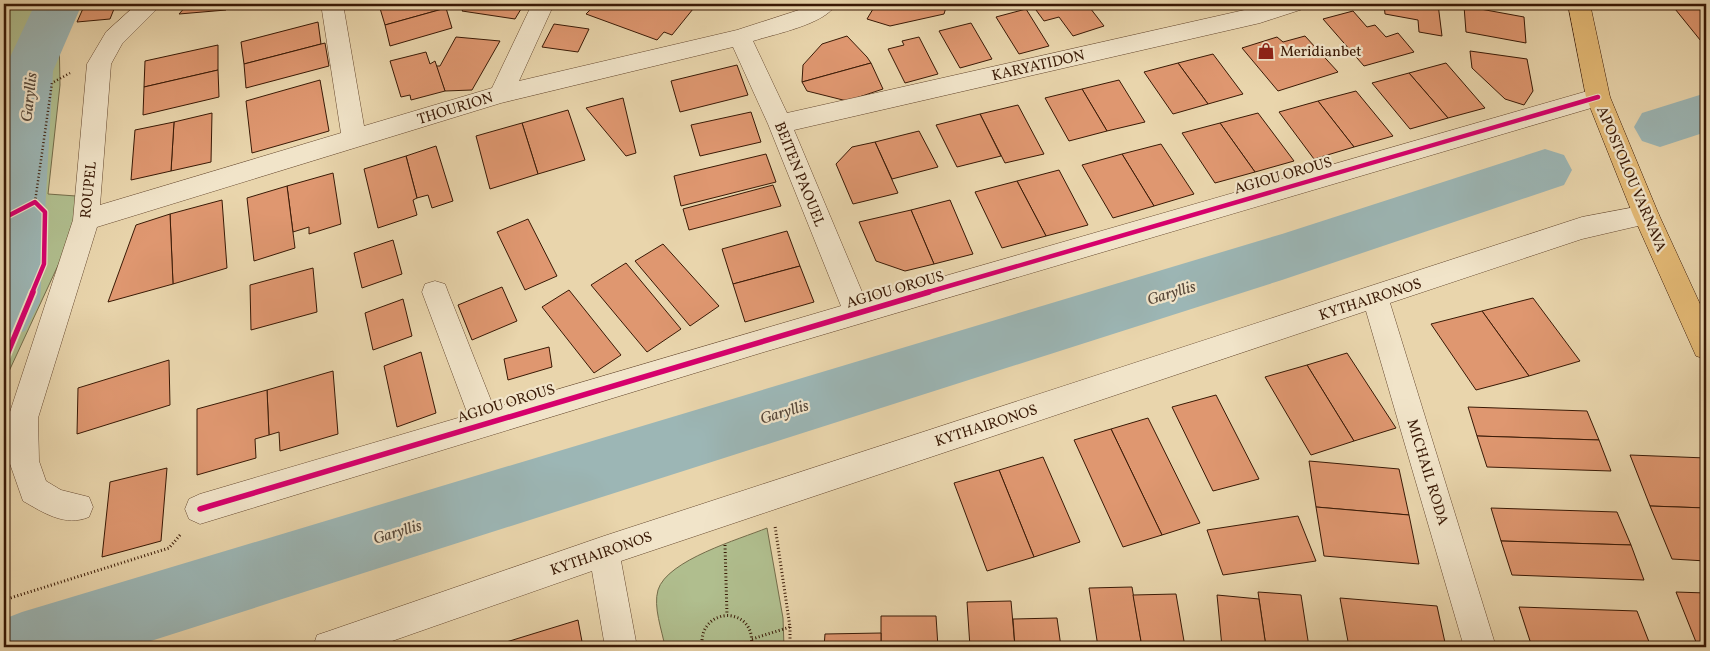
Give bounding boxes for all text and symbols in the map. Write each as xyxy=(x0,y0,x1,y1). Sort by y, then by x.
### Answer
shop icon: Meridianbet xyxy=(1256,41,1276,61)
place label: Meridianbet xyxy=(1280,42,1362,63)
street label: KARYATIDON xyxy=(990,46,1087,87)
water label: Garyllis xyxy=(16,71,44,123)
street label: THOURION xyxy=(415,88,496,131)
street label: APOSTOLOU VARNAVA xyxy=(1590,103,1671,256)
street label: BEITEN PAOUEL xyxy=(768,119,829,231)
street label: AGIOU OROUS xyxy=(1232,152,1335,200)
street label: ROUPEL xyxy=(76,160,103,220)
street label: AGIOU OROUS xyxy=(844,266,947,314)
street label: KYTHAIRONOS xyxy=(1316,274,1424,327)
water label: Garyllis xyxy=(1145,276,1199,312)
street label: AGIOU OROUS xyxy=(455,380,558,429)
water label: Garyllis xyxy=(758,395,812,431)
street label: KYTHAIRONOS xyxy=(932,400,1040,453)
street label: MICHAIL RODA xyxy=(1400,417,1453,529)
water label: Garyllis xyxy=(371,515,425,551)
street label: KYTHAIRONOS xyxy=(548,527,655,582)

